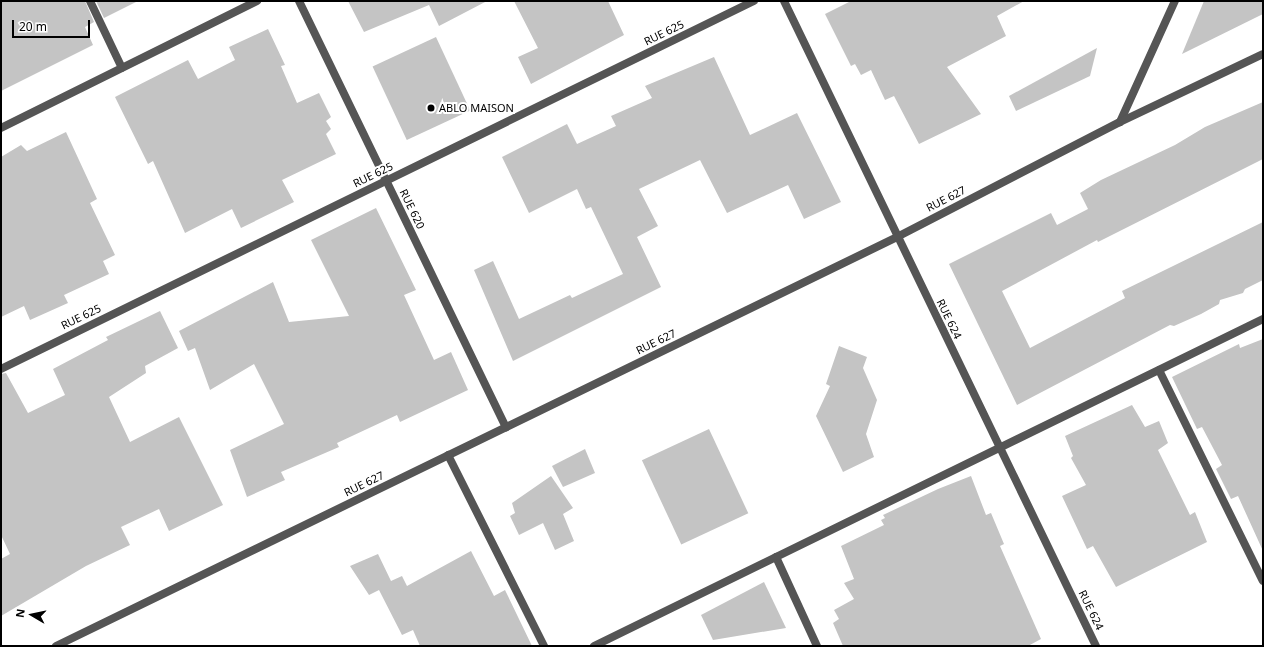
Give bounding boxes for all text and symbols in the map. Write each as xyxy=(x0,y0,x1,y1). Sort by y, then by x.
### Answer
scale bar xyxy=(14,12,92,38)
text: 20 m xyxy=(19,18,47,35)
street label: RUE 625 xyxy=(642,18,686,48)
place label: ABLO MAISON xyxy=(439,101,514,115)
marker: ABLO MAISON xyxy=(426,103,436,113)
street label: RUE 625 xyxy=(351,160,395,190)
street label: RUE 627 xyxy=(924,183,968,215)
street label: RUE 620 xyxy=(397,187,427,231)
street label: RUE 624 xyxy=(934,297,964,341)
street label: RUE 625 xyxy=(59,302,103,332)
street label: RUE 627 xyxy=(634,327,678,357)
street label: RUE 627 xyxy=(342,469,386,499)
street label: RUE 624 xyxy=(1076,588,1106,632)
north arrow xyxy=(12,595,52,635)
text: N xyxy=(12,607,28,619)

